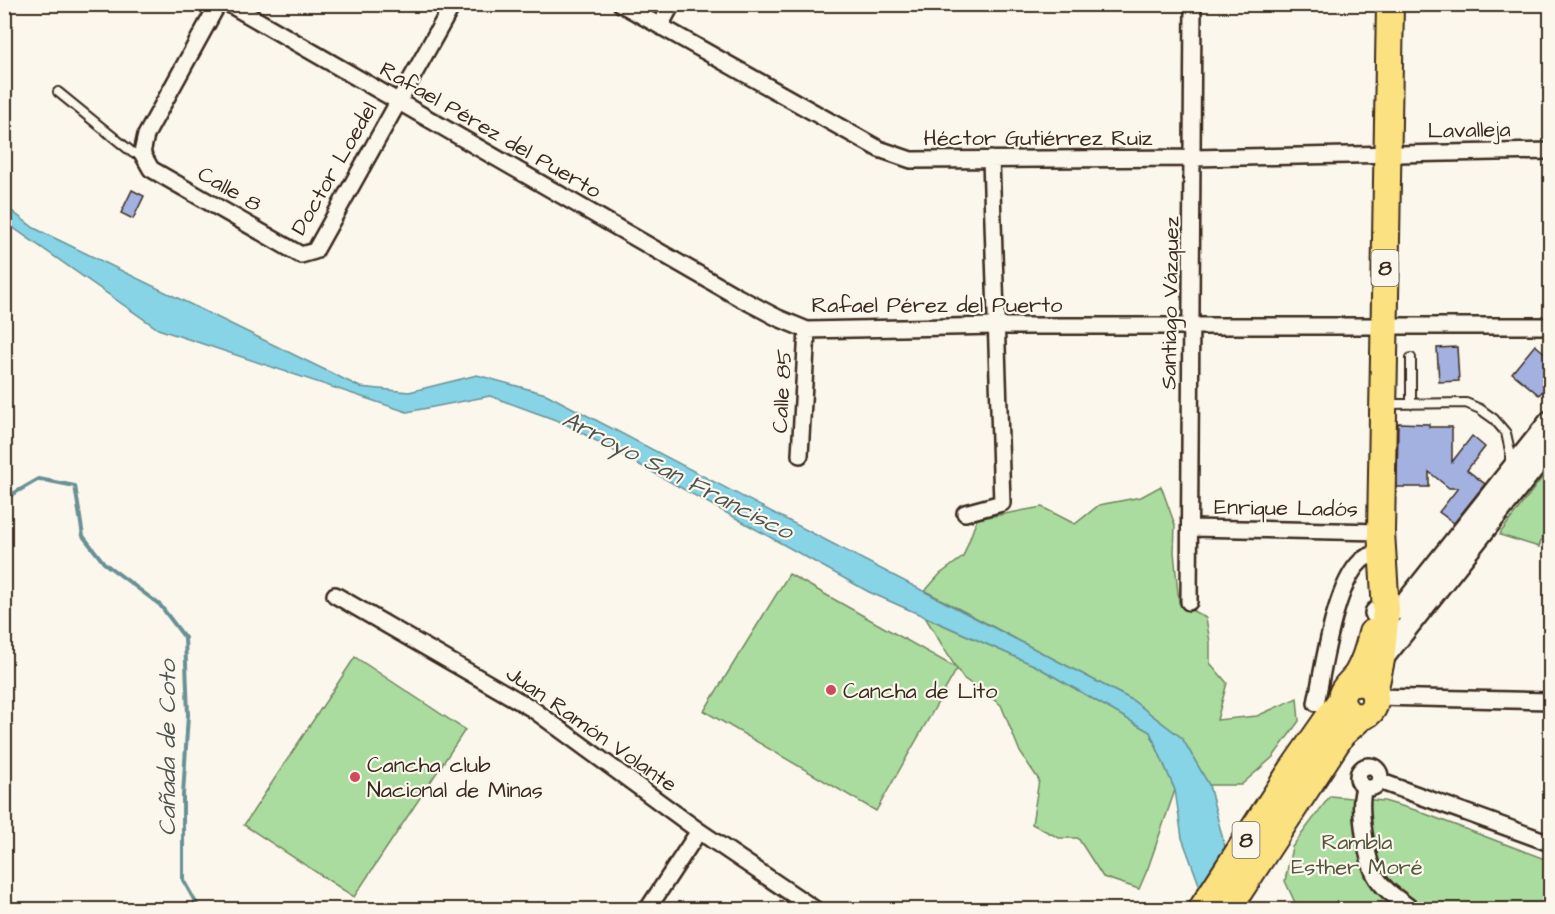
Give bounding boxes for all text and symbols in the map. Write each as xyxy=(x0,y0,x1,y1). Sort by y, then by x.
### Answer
street label: Rafael Pérez del Puerto xyxy=(374,54,607,207)
street label: Doctor Loedel xyxy=(284,97,385,241)
street label: Lavalleja xyxy=(1427,114,1511,147)
street label: Héctor Gutiérrez Ruiz xyxy=(924,123,1153,154)
street label: Calle 8 xyxy=(192,159,267,220)
street label: Santiago Vázquez xyxy=(1153,216,1189,390)
road number: 8 xyxy=(1372,250,1398,286)
street label: Rafael Pérez del Puerto xyxy=(812,290,1063,321)
street label: Calle 85 xyxy=(765,348,800,434)
water label: Arroyo San Francisco xyxy=(556,403,800,549)
street label: Enrique Ladós xyxy=(1214,492,1358,525)
water label: Cañada de Coto xyxy=(151,658,185,836)
street label: Juan Ramón Volante xyxy=(499,658,683,800)
place label: Cancha de Lito xyxy=(843,676,998,707)
marker: Cancha de Lito xyxy=(824,683,838,697)
place label: Cancha club Nacional de Minas xyxy=(367,750,543,806)
marker: Cancha club Nacional de Minas xyxy=(348,770,362,784)
road number: 8 xyxy=(1232,822,1260,858)
park label: Rambla Esther Moré xyxy=(1291,827,1423,883)

